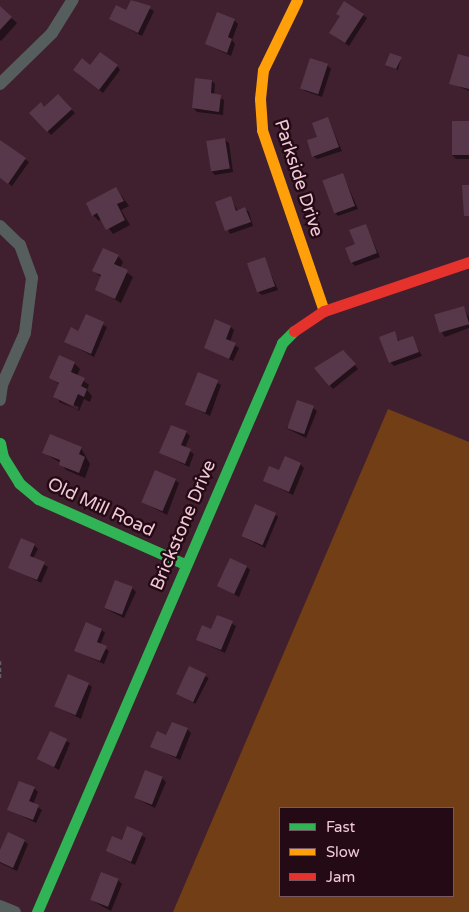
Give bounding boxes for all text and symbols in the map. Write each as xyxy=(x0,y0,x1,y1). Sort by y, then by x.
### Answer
street label: Parkside Drive xyxy=(270,117,328,239)
street label: Brickstone Drive xyxy=(146,457,220,593)
street label: Old Mill Road xyxy=(44,473,158,541)
legend xyxy=(279,807,454,897)
text: Fast xyxy=(326,818,355,836)
text: Slow xyxy=(326,843,360,861)
text: Jam xyxy=(326,868,355,886)

